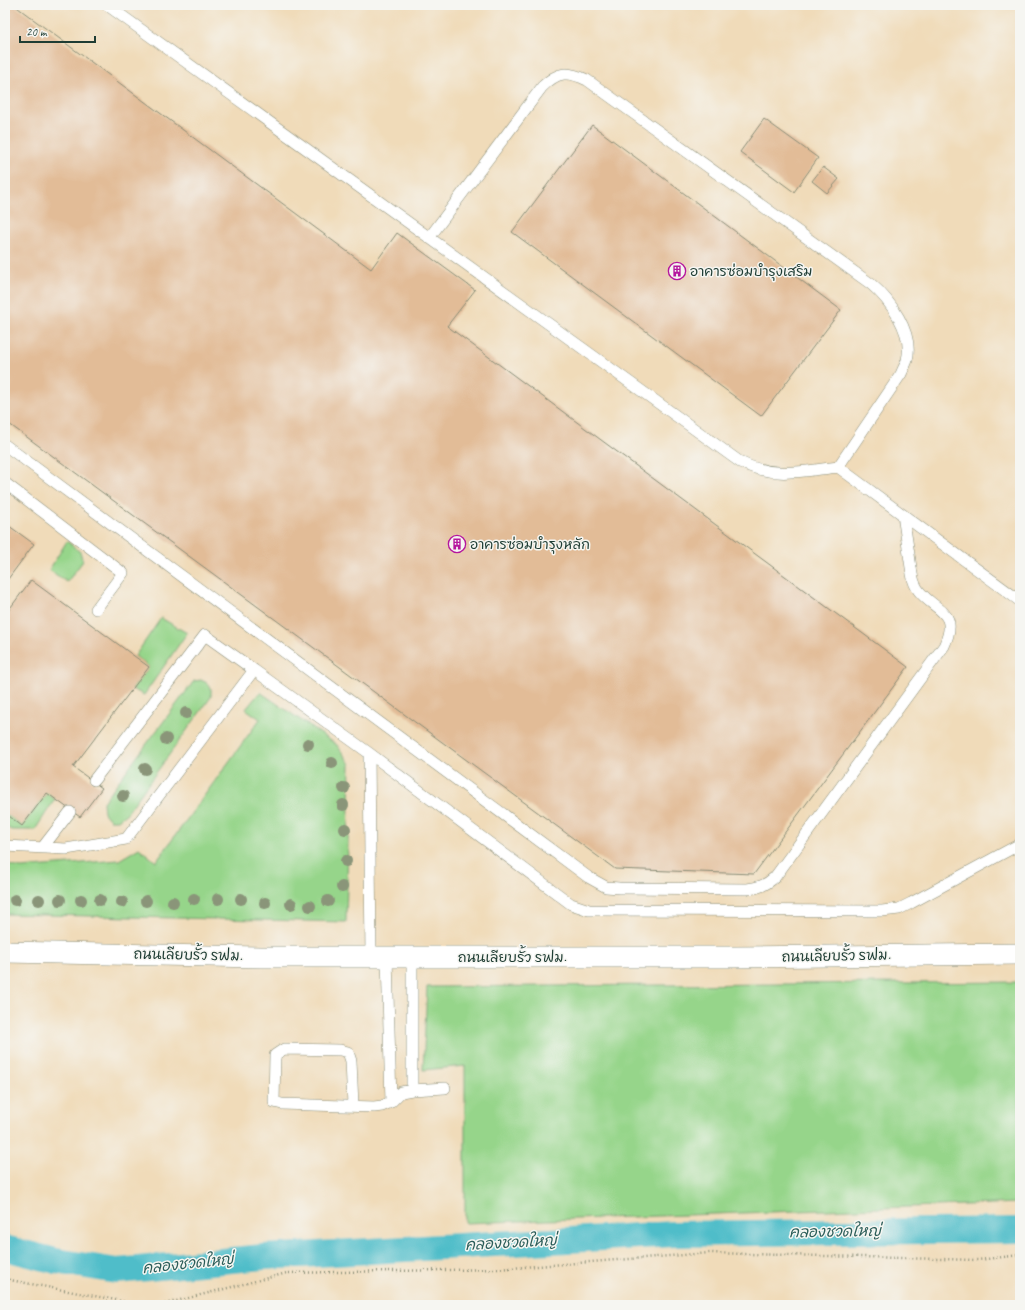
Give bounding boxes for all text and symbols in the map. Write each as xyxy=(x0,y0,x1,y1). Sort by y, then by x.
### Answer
scale bar xyxy=(20,18,95,44)
text: 20 m xyxy=(26,24,48,40)
building icon: อาคารซ่อมบำรุงเสริม xyxy=(667,261,687,281)
place label: อาคารซ่อมบำรุงเสริม xyxy=(690,263,813,281)
building icon: อาคารซ่อมบำรุงหลัก xyxy=(447,534,467,554)
place label: อาคารซ่อมบำรุงหลัก xyxy=(470,536,590,554)
street label: ถนนเลียบรั้ว รฟม. xyxy=(133,942,243,964)
street label: ถนนเลียบรั้ว รฟม. xyxy=(781,943,891,965)
street label: ถนนเลียบรั้ว รฟม. xyxy=(458,945,567,966)
water label: คลองชวดใหญ่ xyxy=(789,1221,884,1242)
water label: คลองชวดใหญ่ xyxy=(465,1230,560,1255)
water label: คลองชวดใหญ่ xyxy=(141,1248,238,1278)

